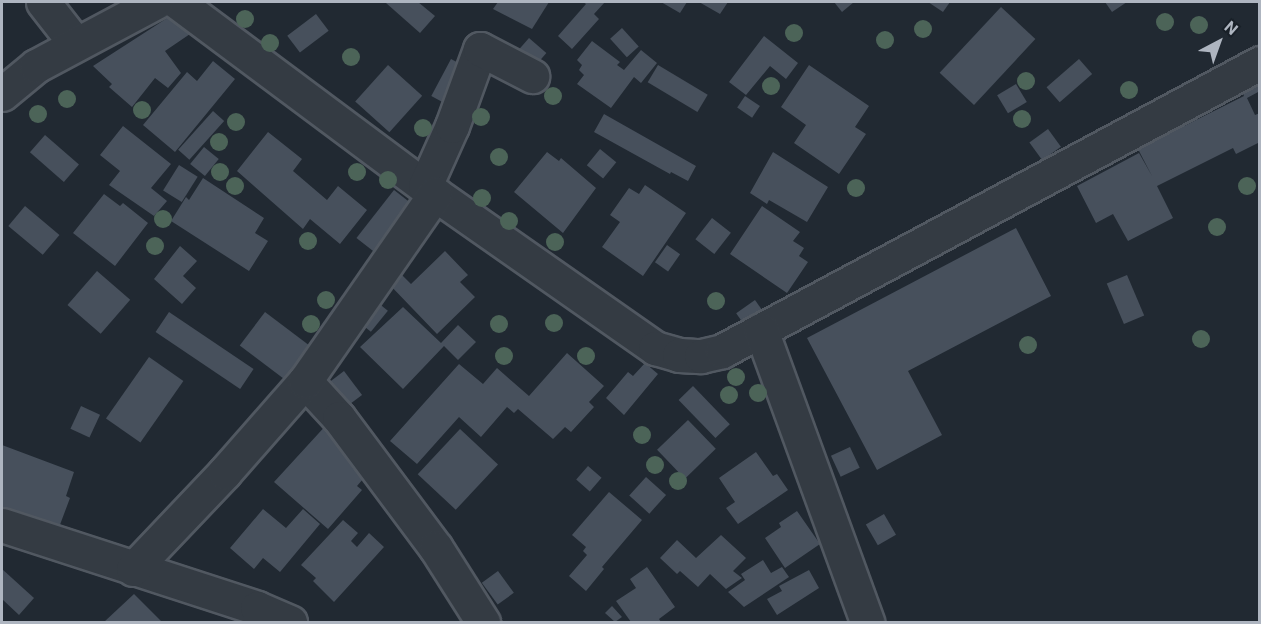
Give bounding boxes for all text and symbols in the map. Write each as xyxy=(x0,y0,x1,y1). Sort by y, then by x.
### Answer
north arrow xyxy=(1189,12,1249,72)
text: N xyxy=(1221,17,1242,39)

